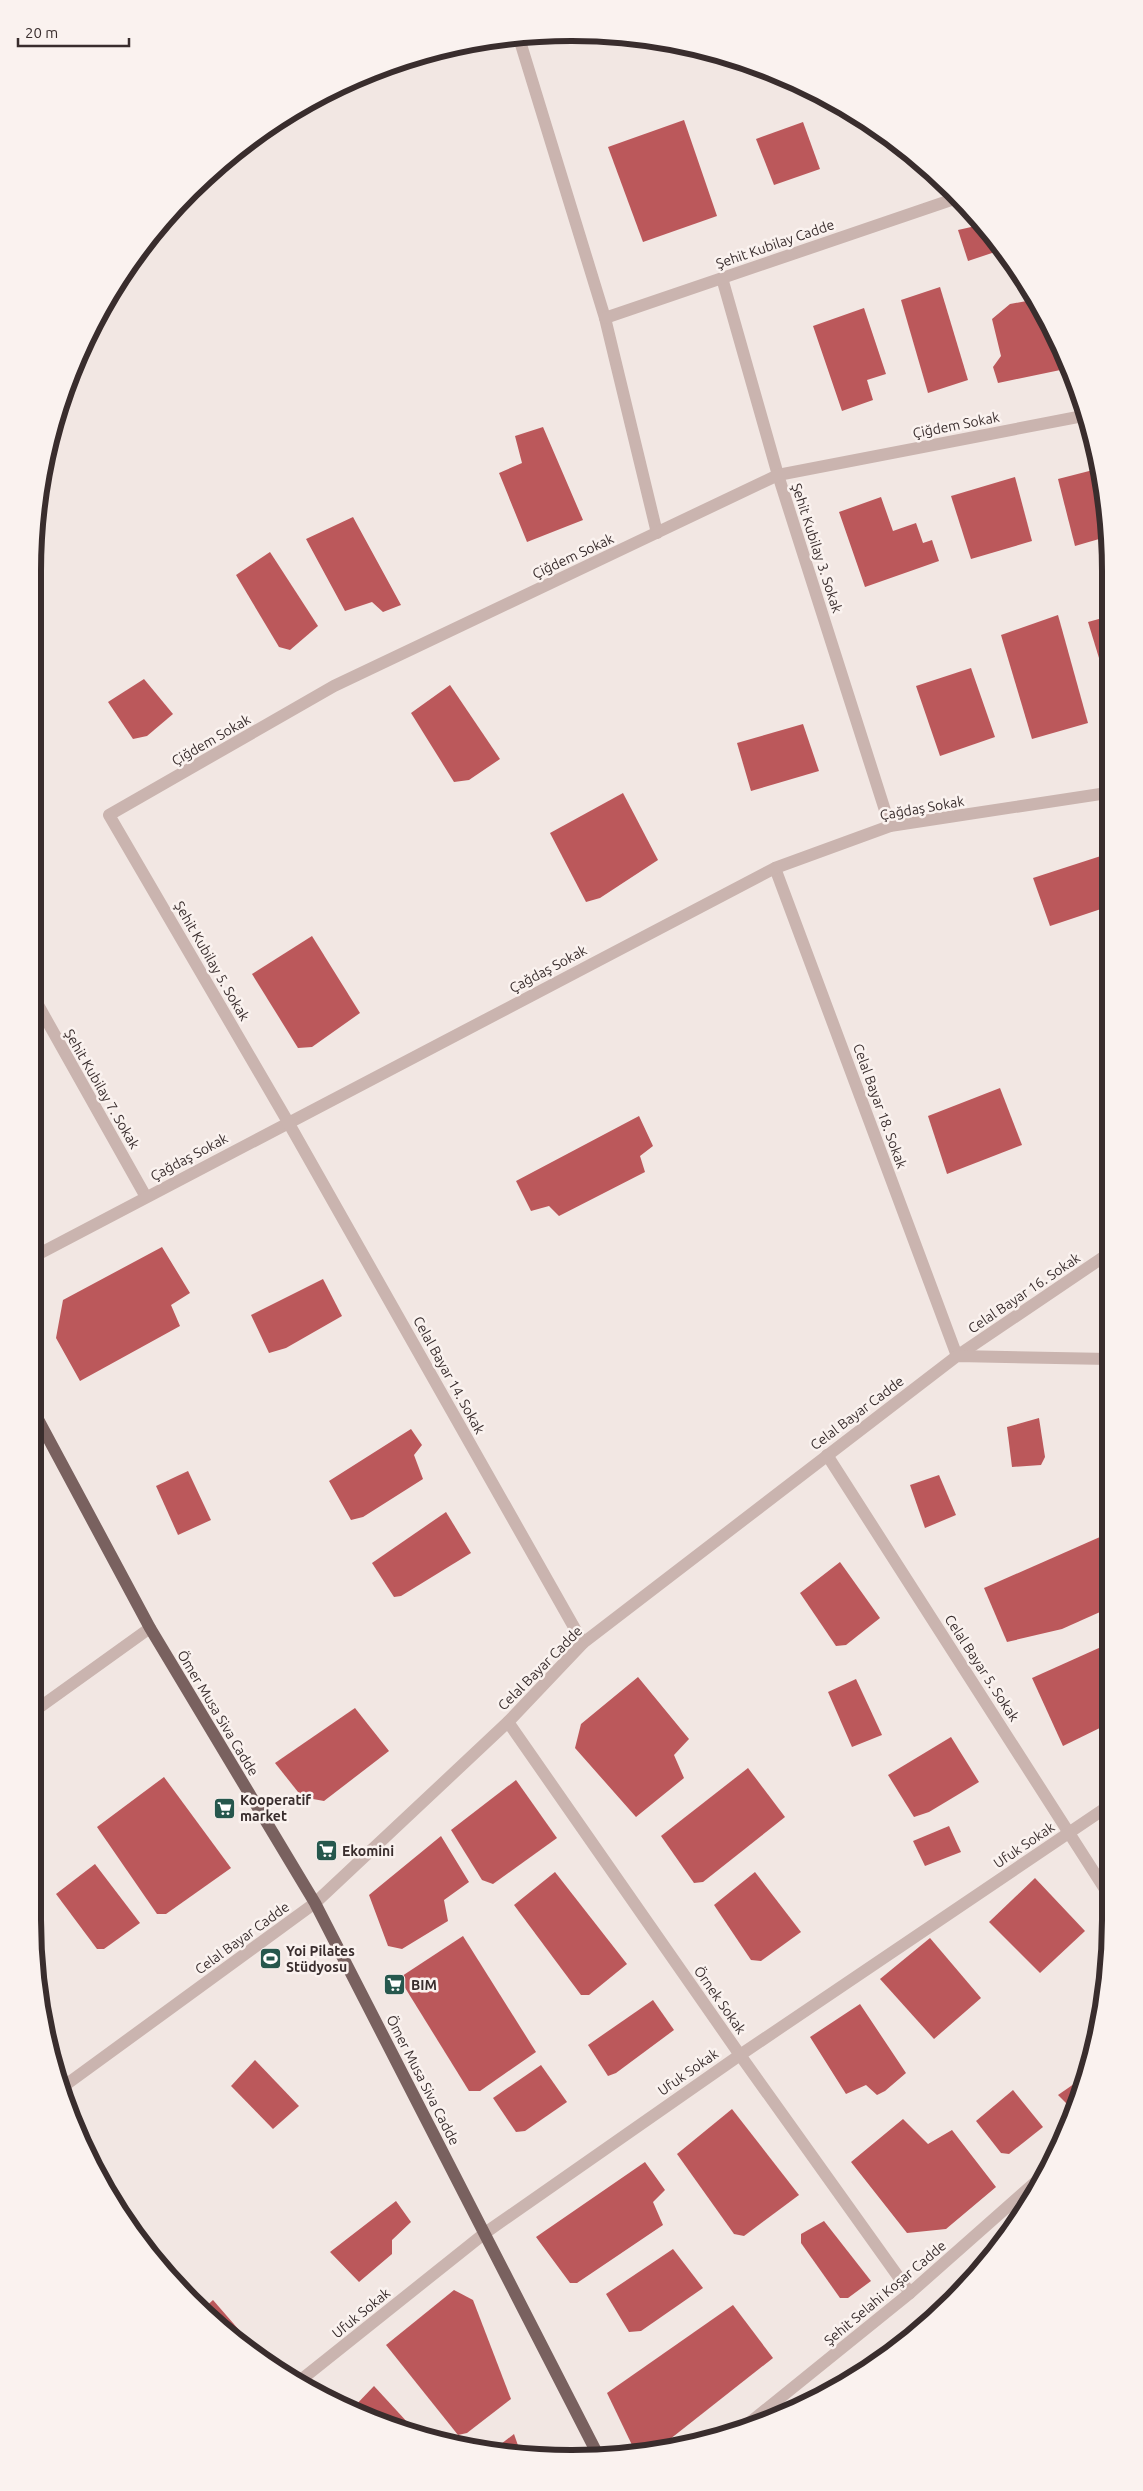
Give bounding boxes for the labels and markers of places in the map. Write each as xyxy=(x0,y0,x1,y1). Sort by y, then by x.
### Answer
place label: Kooperatif market xyxy=(240,1792,311,1824)
supermarket icon: Kooperatif market xyxy=(212,1796,236,1820)
supermarket icon: Ekomini xyxy=(314,1839,338,1863)
place label: Ekomini xyxy=(342,1843,394,1859)
place label: Yoi Pilates Stüdyosu xyxy=(286,1943,355,1975)
sports icon: Yoi Pilates Stüdyosu xyxy=(258,1947,282,1971)
supermarket icon: BIM xyxy=(383,1973,407,1997)
place label: BIM xyxy=(411,1977,437,1993)

